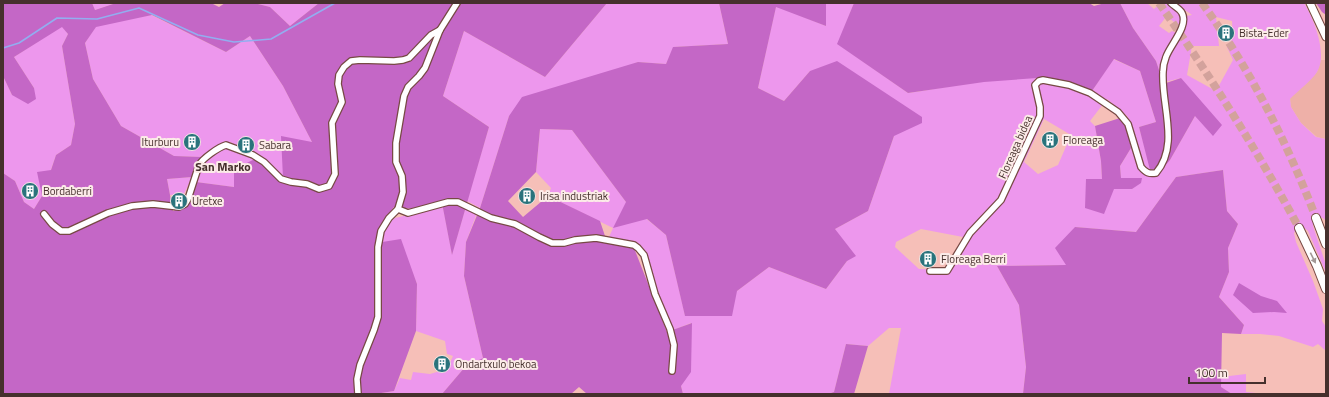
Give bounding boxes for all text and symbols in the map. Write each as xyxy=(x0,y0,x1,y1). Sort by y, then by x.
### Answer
building icon: Bista-Eder xyxy=(1216,23,1236,43)
place label: Bista-Eder xyxy=(1239,25,1289,41)
street label: Floreaga bidea xyxy=(994,112,1036,181)
building icon: Floreaga xyxy=(1040,130,1060,150)
building icon: Iturburu xyxy=(182,132,202,152)
place label: Floreaga xyxy=(1063,132,1104,148)
place label: Iturburu xyxy=(142,134,179,150)
building icon: Sabara xyxy=(236,135,256,155)
place label: Sabara xyxy=(259,137,292,153)
district label: San Marko xyxy=(195,157,251,176)
building icon: Bordaberri xyxy=(20,181,40,201)
place label: Bordaberri xyxy=(43,183,92,199)
building icon: Irisa industriak xyxy=(517,186,537,206)
place label: Irisa industriak xyxy=(540,188,609,204)
building icon: Uretxe xyxy=(169,191,189,211)
place label: Uretxe xyxy=(192,193,223,209)
building icon: Floreaga Berri xyxy=(918,249,938,269)
place label: Floreaga Berri xyxy=(941,251,1006,267)
one-way arrow xyxy=(1310,252,1316,264)
building icon: Ondartxulo bekoa xyxy=(432,354,452,374)
place label: Ondartxulo bekoa xyxy=(455,356,537,372)
scale bar xyxy=(1189,359,1265,385)
text: 100 m xyxy=(1195,363,1228,382)

